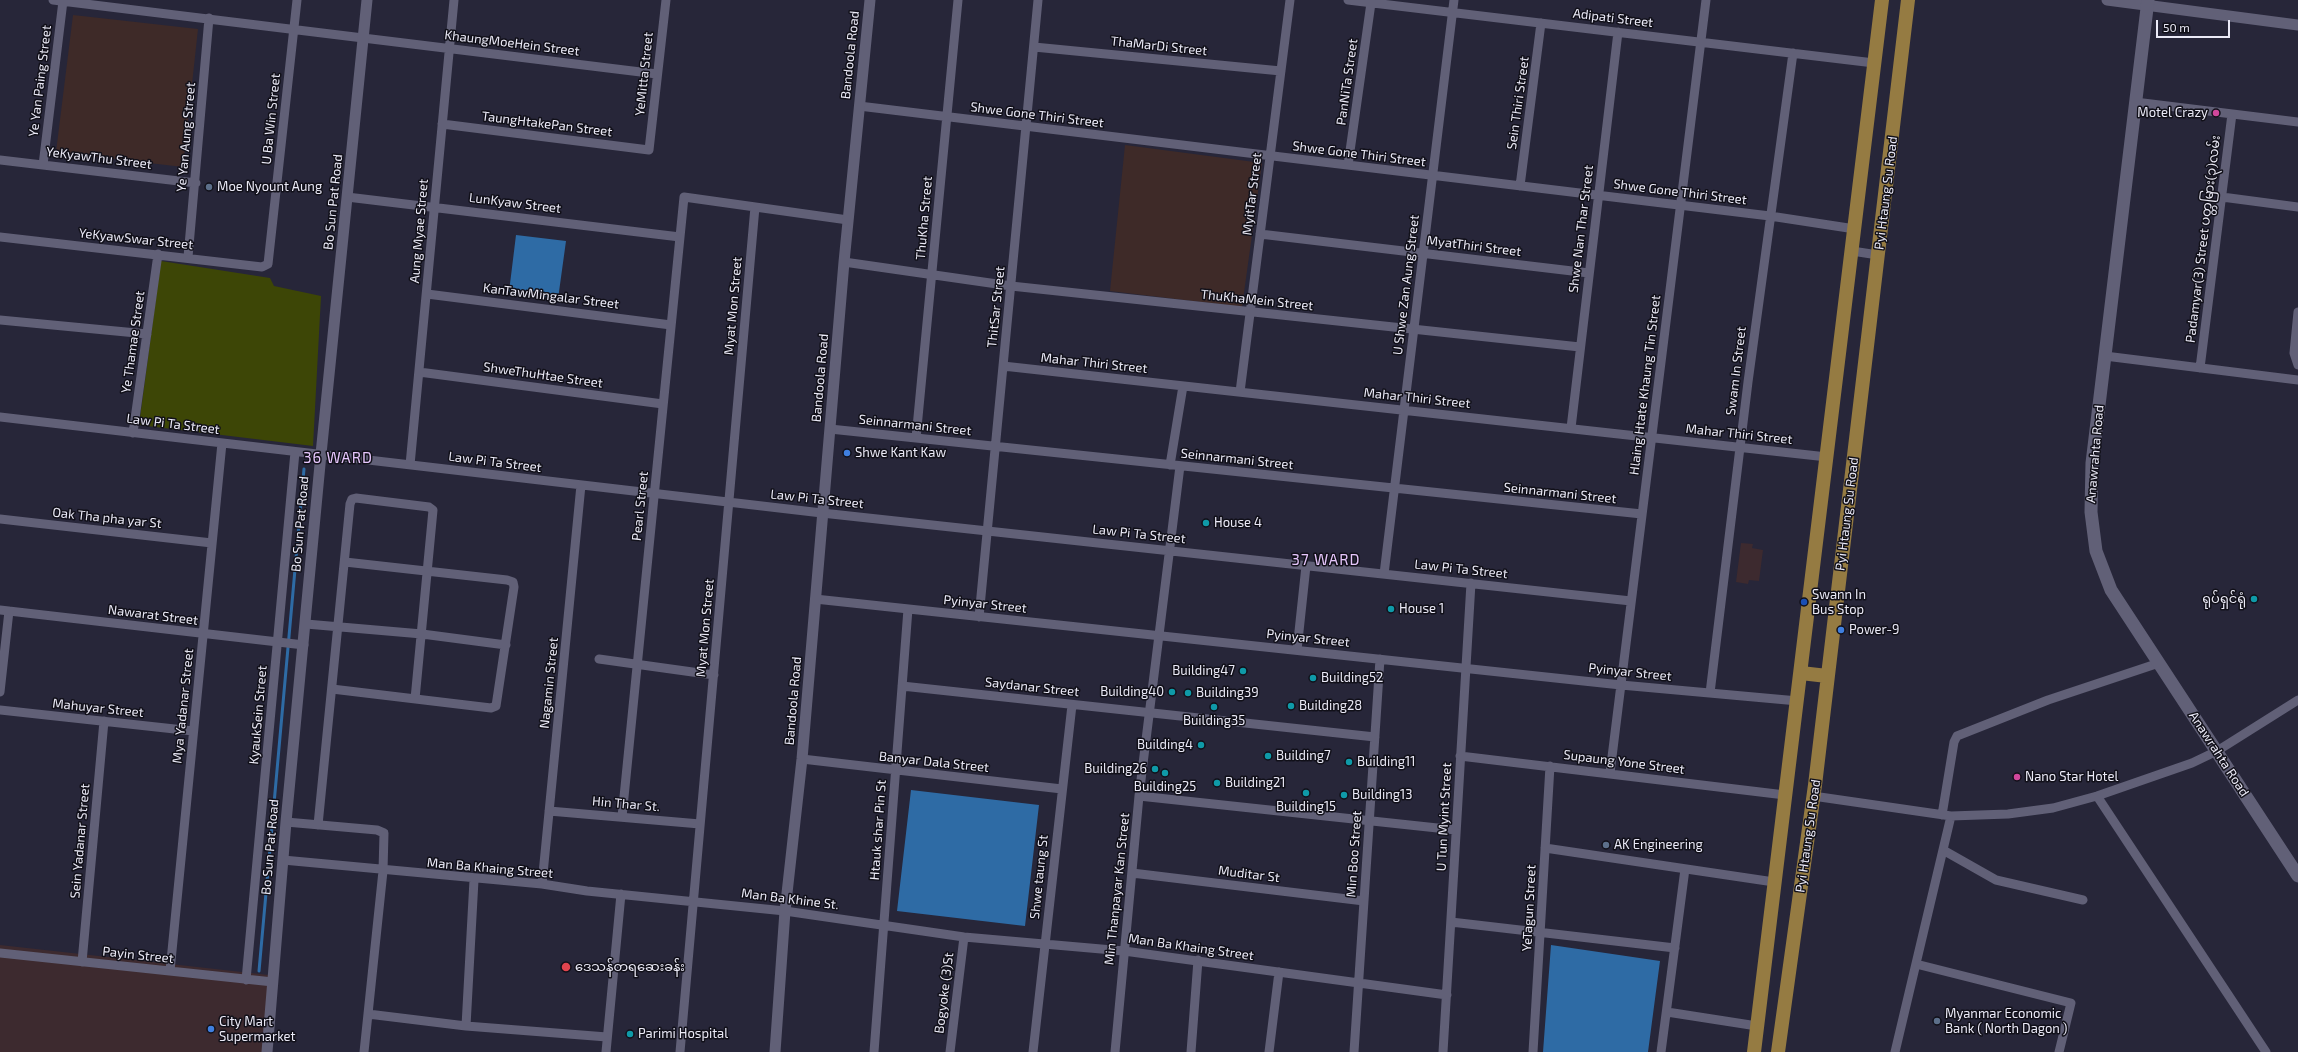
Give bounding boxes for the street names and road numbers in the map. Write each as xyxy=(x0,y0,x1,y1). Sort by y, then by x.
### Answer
street label: Adipati Street xyxy=(1572,5,1654,31)
street label: Bandoola Road xyxy=(838,10,862,100)
street label: Ye Yan Paing Street xyxy=(25,24,55,138)
street label: KhaungMoeHein Street xyxy=(444,27,580,59)
street label: YeMitta Street xyxy=(632,31,656,117)
street label: ThaMarDi Street xyxy=(1110,33,1208,59)
street label: PanNiTa Street xyxy=(1333,38,1361,126)
street label: Sein Thiri Street xyxy=(1504,55,1532,151)
street label: U Ba Win Street xyxy=(258,73,284,165)
street label: Ye Yan Aung Street xyxy=(173,82,199,192)
street label: Shwe Gone Thiri Street xyxy=(969,99,1105,131)
street label: TaungHtakePan Street xyxy=(481,108,613,140)
street label: Padamyar(3) Street ပတ္တမြား(၃)လမ်း xyxy=(2183,134,2223,344)
street label: Pyi Htaung Su Road xyxy=(1871,135,1901,251)
street label: Shwe Gone Thiri Street xyxy=(1291,138,1427,170)
street label: YeKyawThu Street xyxy=(45,144,153,172)
street label: MyitTar Street xyxy=(1239,152,1265,236)
street label: Bo Sun Pat Road xyxy=(320,153,346,251)
street label: Shwe Nan Thar Street xyxy=(1565,164,1597,294)
street label: ThuKha Street xyxy=(913,176,935,260)
street label: Shwe Gone Thiri Street xyxy=(1612,176,1748,208)
street label: Aung Myae Street xyxy=(407,178,431,284)
street label: LunKyaw Street xyxy=(468,190,562,216)
street label: U Shwe Zan Aung Street xyxy=(1390,214,1422,356)
street label: YeKyawSwar Street xyxy=(78,225,194,253)
street label: MyatThiri Street xyxy=(1426,232,1522,260)
street label: Myat Mon Street xyxy=(721,256,745,356)
street label: ThitSar Street xyxy=(984,265,1008,349)
street label: KanTawMingalar Street xyxy=(482,280,620,312)
street label: ThuKhaMein Street xyxy=(1200,286,1314,314)
street label: Ye Thamae Street xyxy=(118,290,148,394)
street label: Hlaing Htate Khaung Tin Street xyxy=(1626,294,1664,476)
street label: Swam In Street xyxy=(1723,326,1749,416)
street label: Bandoola Road xyxy=(808,333,832,423)
street label: Mahar Thiri Street xyxy=(1040,350,1148,376)
street label: ShweThuHtae Street xyxy=(482,359,604,391)
street label: Mahar Thiri Street xyxy=(1363,385,1471,411)
street label: Anawrahta Road xyxy=(2083,404,2107,504)
street label: Law Pi Ta Street xyxy=(126,411,220,437)
street label: Seinnarmani Street xyxy=(858,411,972,439)
street label: Mahar Thiri Street xyxy=(1685,421,1793,447)
street label: Seinnarmani Street xyxy=(1180,445,1294,473)
street label: Law Pi Ta Street xyxy=(448,449,542,475)
street label: Pyi Htaung Su Road xyxy=(1832,456,1862,572)
street label: Pearl Street xyxy=(629,470,651,542)
street label: Bo Sun Pat Road xyxy=(288,475,312,573)
street label: Seinnarmani Street xyxy=(1503,479,1617,507)
street label: Law Pi Ta Street xyxy=(770,486,864,512)
street label: Oak Tha pha yar St xyxy=(52,505,162,531)
street label: Law Pi Ta Street xyxy=(1092,521,1186,547)
street label: Law Pi Ta Street xyxy=(1414,556,1508,582)
street label: Myat Mon Street xyxy=(693,578,717,678)
street label: Pyinyar Street xyxy=(943,592,1027,616)
street label: Nawarat Street xyxy=(107,602,199,628)
street label: Pyinyar Street xyxy=(1266,626,1350,650)
street label: Nagamin Street xyxy=(536,637,562,729)
street label: Mya Yadanar Street xyxy=(169,648,197,764)
street label: Bandoola Road xyxy=(781,656,805,746)
street label: Pyinyar Street xyxy=(1588,660,1672,684)
street label: KyaukSein Street xyxy=(246,665,270,765)
street label: Saydanar Street xyxy=(984,674,1080,700)
street label: Mahuyar Street xyxy=(52,695,144,721)
street label: Anawrahta Road xyxy=(2186,709,2252,799)
street label: Supaung Yone Street xyxy=(1563,747,1685,777)
street label: Banyar Dala Street xyxy=(878,748,990,776)
street label: U Tun Myint Street xyxy=(1433,762,1455,872)
street label: Pyi Htaung Su Road xyxy=(1792,778,1824,894)
street label: Htauk shar Pin St xyxy=(867,779,889,881)
street label: Sein Yadanar Street xyxy=(67,783,93,899)
street label: Hin Thar St. xyxy=(592,793,660,815)
street label: Bo Sun Pat Road xyxy=(258,798,282,896)
street label: Min Boo Street xyxy=(1343,810,1365,898)
street label: Min Thanpayar Kan Street xyxy=(1101,812,1133,966)
street label: Shwe taung St xyxy=(1027,834,1051,920)
street label: Man Ba Khaing Street xyxy=(426,855,554,881)
street label: Muditar St xyxy=(1217,862,1281,886)
street label: YeTagun Street xyxy=(1519,864,1539,952)
street label: Man Ba Khine St. xyxy=(740,885,840,913)
street label: Man Ba Khaing Street xyxy=(1127,930,1255,964)
street label: Payin Street xyxy=(102,944,174,966)
street label: Bogyoke (3)St xyxy=(931,952,957,1034)

